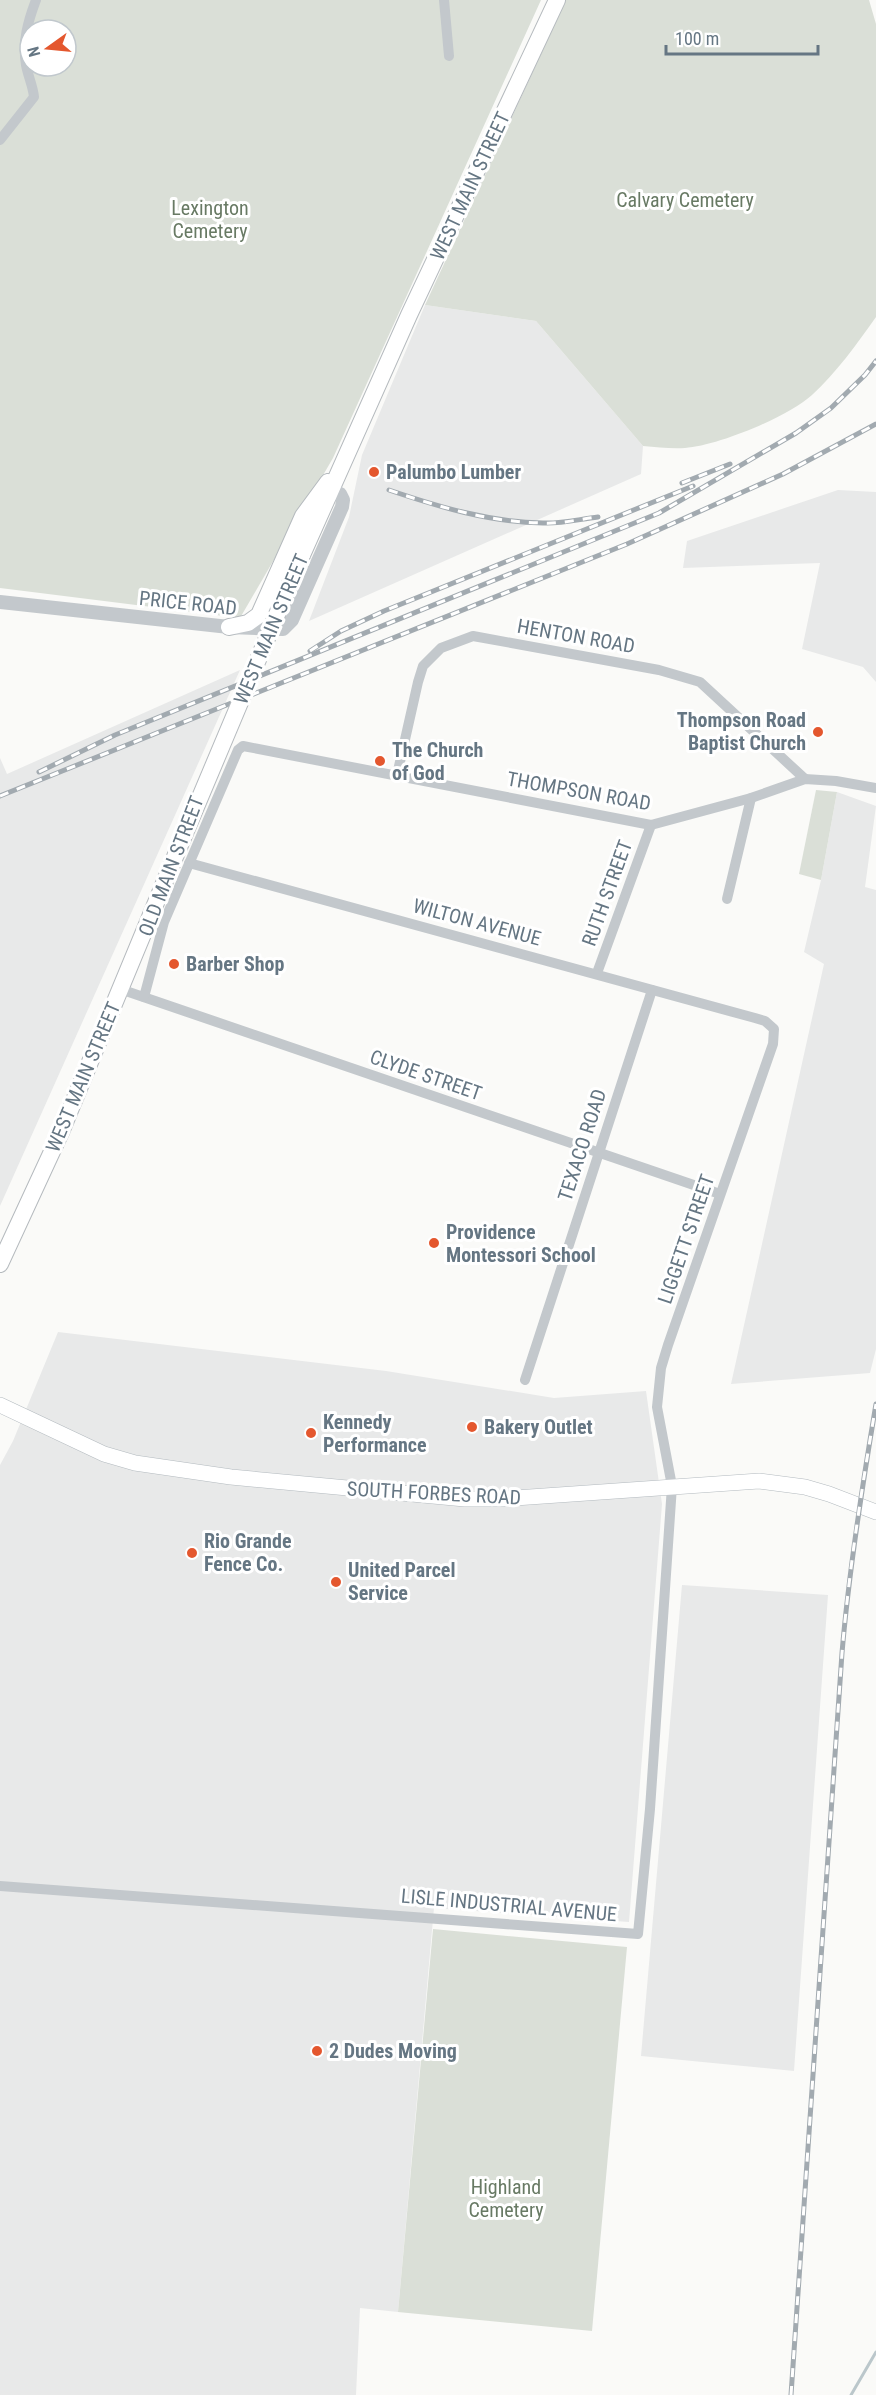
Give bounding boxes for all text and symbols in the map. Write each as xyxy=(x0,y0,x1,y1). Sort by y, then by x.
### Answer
north arrow xyxy=(18,18,78,78)
scale bar xyxy=(666,18,818,56)
text: 100 m xyxy=(675,28,719,49)
text: N xyxy=(24,45,44,59)
street label: WEST MAIN STREET xyxy=(425,108,515,264)
park label: Calvary Cemetery xyxy=(616,188,754,212)
park label: Lexington Cemetery xyxy=(171,196,249,243)
place label: Palumbo Lumber xyxy=(386,460,521,484)
marker: Palumbo Lumber xyxy=(367,465,381,479)
street label: WEST MAIN STREET xyxy=(229,550,313,708)
street label: PRICE ROAD xyxy=(138,586,238,620)
street label: HENTON ROAD xyxy=(515,614,637,658)
place label: Thompson Road Baptist Church xyxy=(677,708,806,755)
marker: Thompson Road Baptist Church xyxy=(811,725,825,739)
place label: The Church of God xyxy=(392,738,483,785)
marker: The Church of God xyxy=(373,754,387,768)
street label: THOMPSON ROAD xyxy=(505,767,653,815)
street label: OLD MAIN STREET xyxy=(133,793,209,939)
street label: RUTH STREET xyxy=(577,837,637,949)
street label: WILTON AVENUE xyxy=(410,893,544,951)
place label: Barber Shop xyxy=(186,952,285,976)
marker: Barber Shop xyxy=(167,957,181,971)
street label: WEST MAIN STREET xyxy=(41,998,125,1156)
street label: CLYDE STREET xyxy=(367,1045,485,1105)
street label: TEXACO ROAD xyxy=(553,1086,611,1204)
street label: LIGGETT STREET xyxy=(653,1171,719,1307)
place label: Providence Montessori School xyxy=(446,1220,596,1267)
marker: Providence Montessori School xyxy=(427,1236,441,1250)
place label: Kennedy Performance xyxy=(323,1410,427,1457)
place label: Bakery Outlet xyxy=(484,1415,593,1439)
marker: Bakery Outlet xyxy=(465,1420,479,1434)
marker: Kennedy Performance xyxy=(304,1426,318,1440)
street label: SOUTH FORBES ROAD xyxy=(346,1476,522,1510)
place label: Rio Grande Fence Co. xyxy=(204,1529,291,1576)
marker: Rio Grande Fence Co. xyxy=(185,1546,199,1560)
place label: United Parcel Service xyxy=(348,1558,455,1605)
marker: United Parcel Service xyxy=(329,1575,343,1589)
street label: LISLE INDUSTRIAL AVENUE xyxy=(400,1884,618,1926)
place label: 2 Dudes Moving xyxy=(329,2039,457,2063)
marker: 2 Dudes Moving xyxy=(310,2044,324,2058)
park label: Highland Cemetery xyxy=(468,2175,544,2222)

